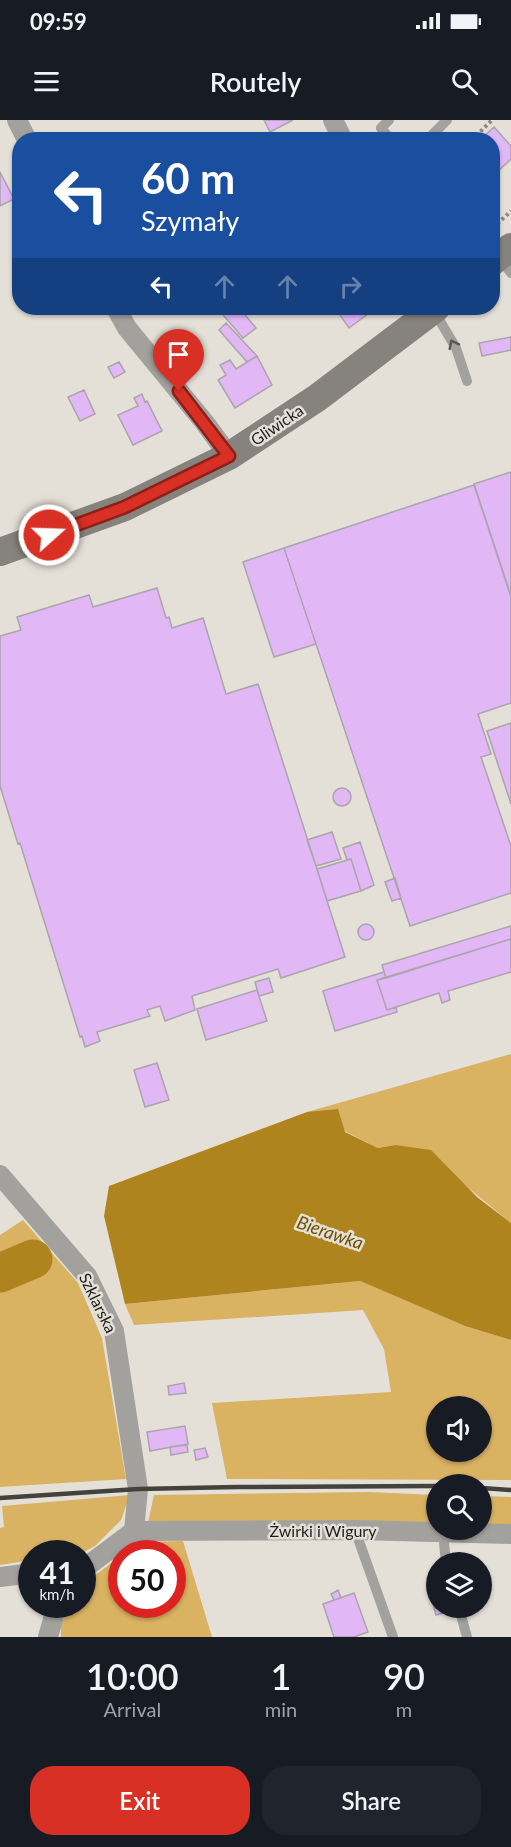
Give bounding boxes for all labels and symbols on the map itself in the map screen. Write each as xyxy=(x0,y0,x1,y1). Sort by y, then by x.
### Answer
pin xyxy=(153,329,204,391)
one-way arrow xyxy=(449,340,460,350)
street label: Gliwicka xyxy=(247,400,307,449)
position arrow xyxy=(17,503,81,567)
water label: Bierawka xyxy=(294,1210,366,1254)
street label: Szklarska xyxy=(76,1270,121,1336)
street label: Żwirki i Wigury xyxy=(270,1521,377,1540)
speed limit sign: 50 xyxy=(108,1540,186,1618)

